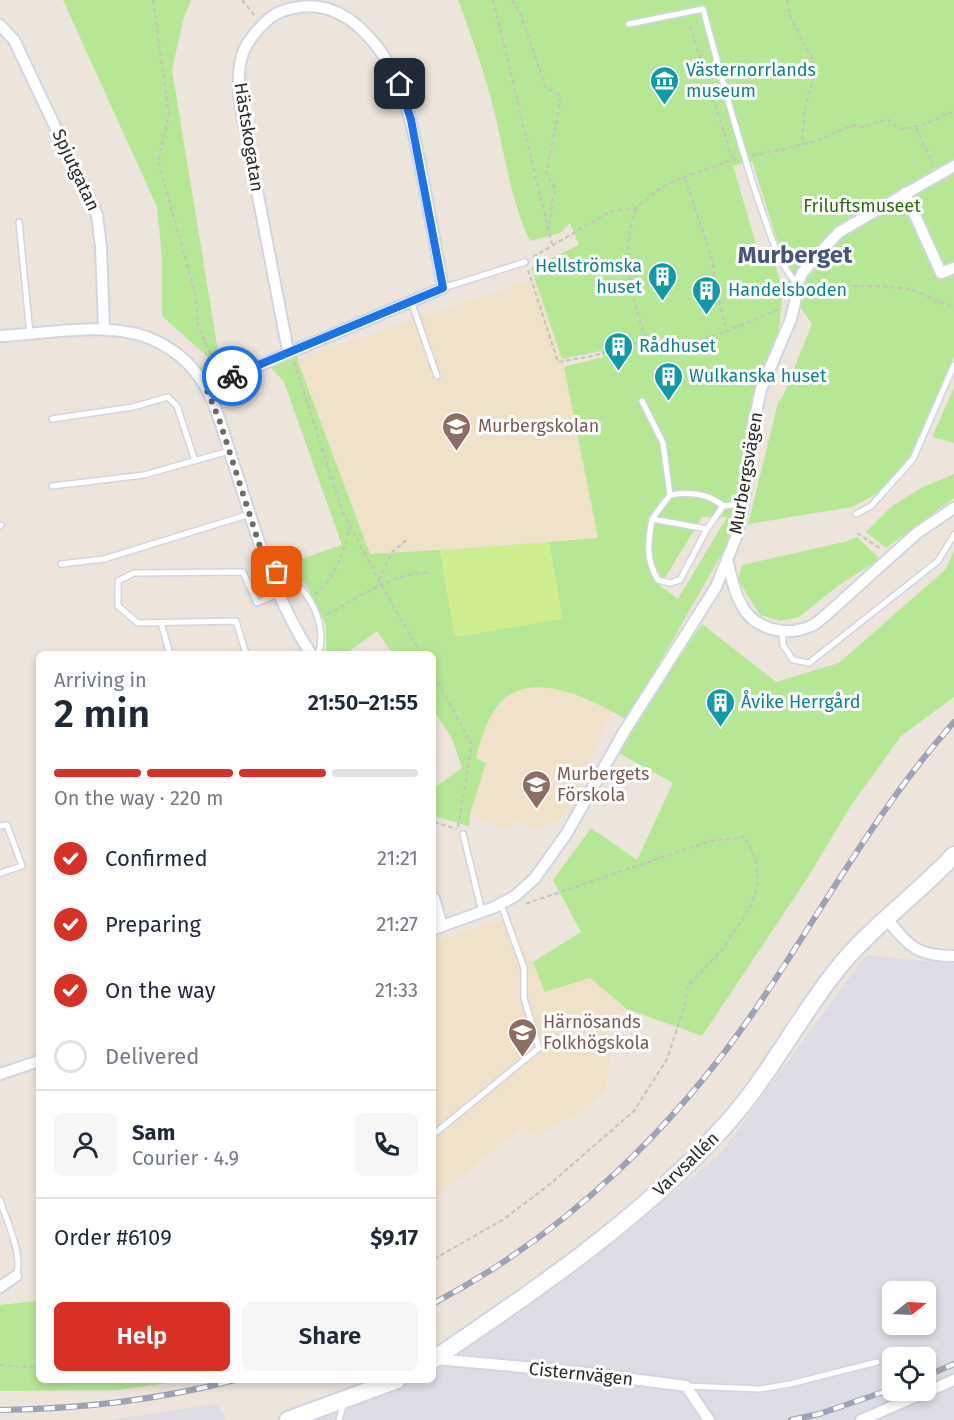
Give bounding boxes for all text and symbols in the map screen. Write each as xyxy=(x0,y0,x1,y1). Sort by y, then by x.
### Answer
pin xyxy=(374,58,425,109)
place label: Västernorrlands museum xyxy=(686,59,816,102)
museum icon: Västernorrlands museum xyxy=(649,64,681,106)
icon: home xyxy=(383,67,416,100)
street label: Hästskogatan xyxy=(230,81,268,193)
street label: Spjutgatan xyxy=(47,126,105,214)
park label: Friluftsmuseet xyxy=(803,195,921,217)
district label: Murberget xyxy=(738,241,853,269)
place label: Hellströmska huset xyxy=(535,255,642,298)
building icon: Hellströmska huset xyxy=(647,260,679,302)
building icon: Handelsboden xyxy=(691,274,723,316)
place label: Handelsboden xyxy=(728,279,847,301)
building icon: Rådhuset xyxy=(602,330,634,372)
place label: Rådhuset xyxy=(639,335,717,357)
courier xyxy=(202,346,262,406)
icon: bike xyxy=(216,360,249,393)
building icon: Wulkanska huset xyxy=(652,360,684,402)
place label: Wulkanska huset xyxy=(689,365,827,387)
school or university icon: Murbergskolan xyxy=(441,410,473,452)
street label: Murbergsvägen xyxy=(724,410,768,536)
place label: Murbergskolan xyxy=(478,415,599,437)
pin xyxy=(251,546,302,597)
icon: bag xyxy=(260,555,293,588)
text: Arriving in xyxy=(54,668,147,692)
building icon: Åvike Herrgård xyxy=(704,686,736,728)
text: 21:50–21:55 xyxy=(308,689,418,716)
place label: Åvike Herrgård xyxy=(741,690,861,713)
text: 2 min xyxy=(54,691,150,737)
place label: Murbergets Förskola xyxy=(557,763,649,806)
school or university icon: Murbergets Förskola xyxy=(520,768,552,810)
text: On the way · 220 m xyxy=(54,786,223,810)
icon: check xyxy=(54,842,87,875)
text: Confirmed xyxy=(105,845,208,872)
text: 21:21 xyxy=(377,846,418,870)
icon: check xyxy=(54,908,87,941)
text: Preparing xyxy=(105,911,201,938)
text: 21:27 xyxy=(377,912,418,936)
icon: check xyxy=(54,974,87,1007)
text: On the way xyxy=(105,977,216,1004)
text: 21:33 xyxy=(375,978,418,1002)
place label: Härnösands Folkhögskola xyxy=(543,1011,649,1054)
school or university icon: Härnösands Folkhögskola xyxy=(506,1016,538,1058)
text: Delivered xyxy=(105,1043,200,1070)
button: person xyxy=(54,1113,117,1176)
button: phone xyxy=(355,1113,418,1176)
text: Sam xyxy=(132,1119,175,1146)
street label: Varvsallén xyxy=(648,1127,724,1201)
text: Courier · 4.9 xyxy=(132,1146,239,1170)
text: Order #6109 xyxy=(54,1224,172,1251)
text: $9.17 xyxy=(370,1224,418,1251)
north arrow xyxy=(882,1281,936,1335)
map controls xyxy=(882,1281,936,1401)
button: Help xyxy=(54,1302,230,1371)
button: Share xyxy=(242,1302,418,1371)
button: locate xyxy=(882,1347,936,1401)
street label: Cisternvägen xyxy=(528,1358,634,1390)

